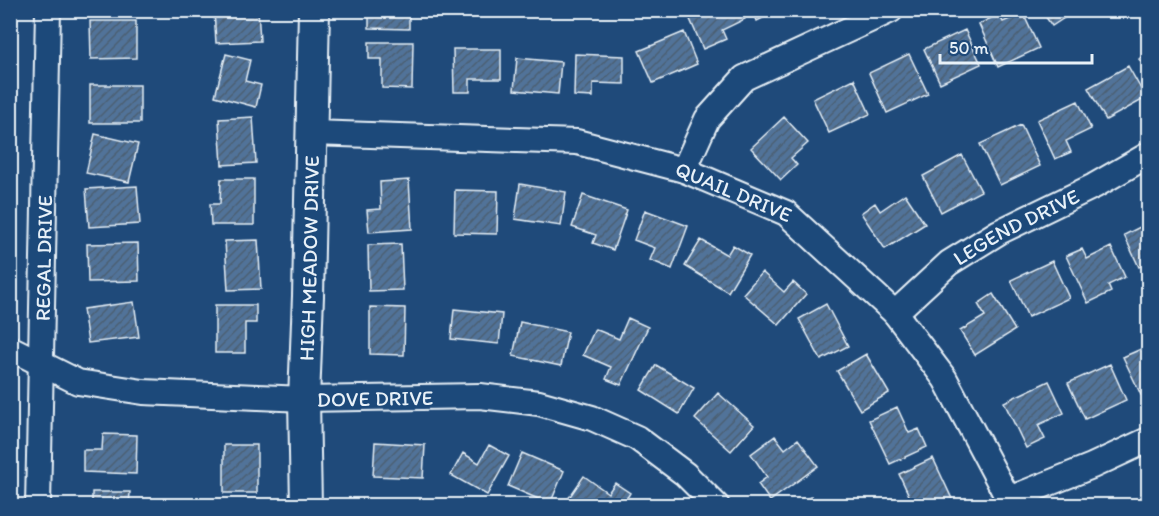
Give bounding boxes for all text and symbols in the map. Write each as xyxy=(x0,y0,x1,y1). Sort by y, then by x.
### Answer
scale bar xyxy=(940,27,1092,65)
text: 50 m xyxy=(949,37,989,59)
street label: HIGH MEADOW DRIVE xyxy=(293,155,323,361)
street label: QUAIL DRIVE xyxy=(673,156,796,227)
street label: LEGEND DRIVE xyxy=(948,183,1083,270)
street label: REGAL DRIVE xyxy=(29,195,57,321)
street label: DOVE DRIVE xyxy=(317,384,433,411)

